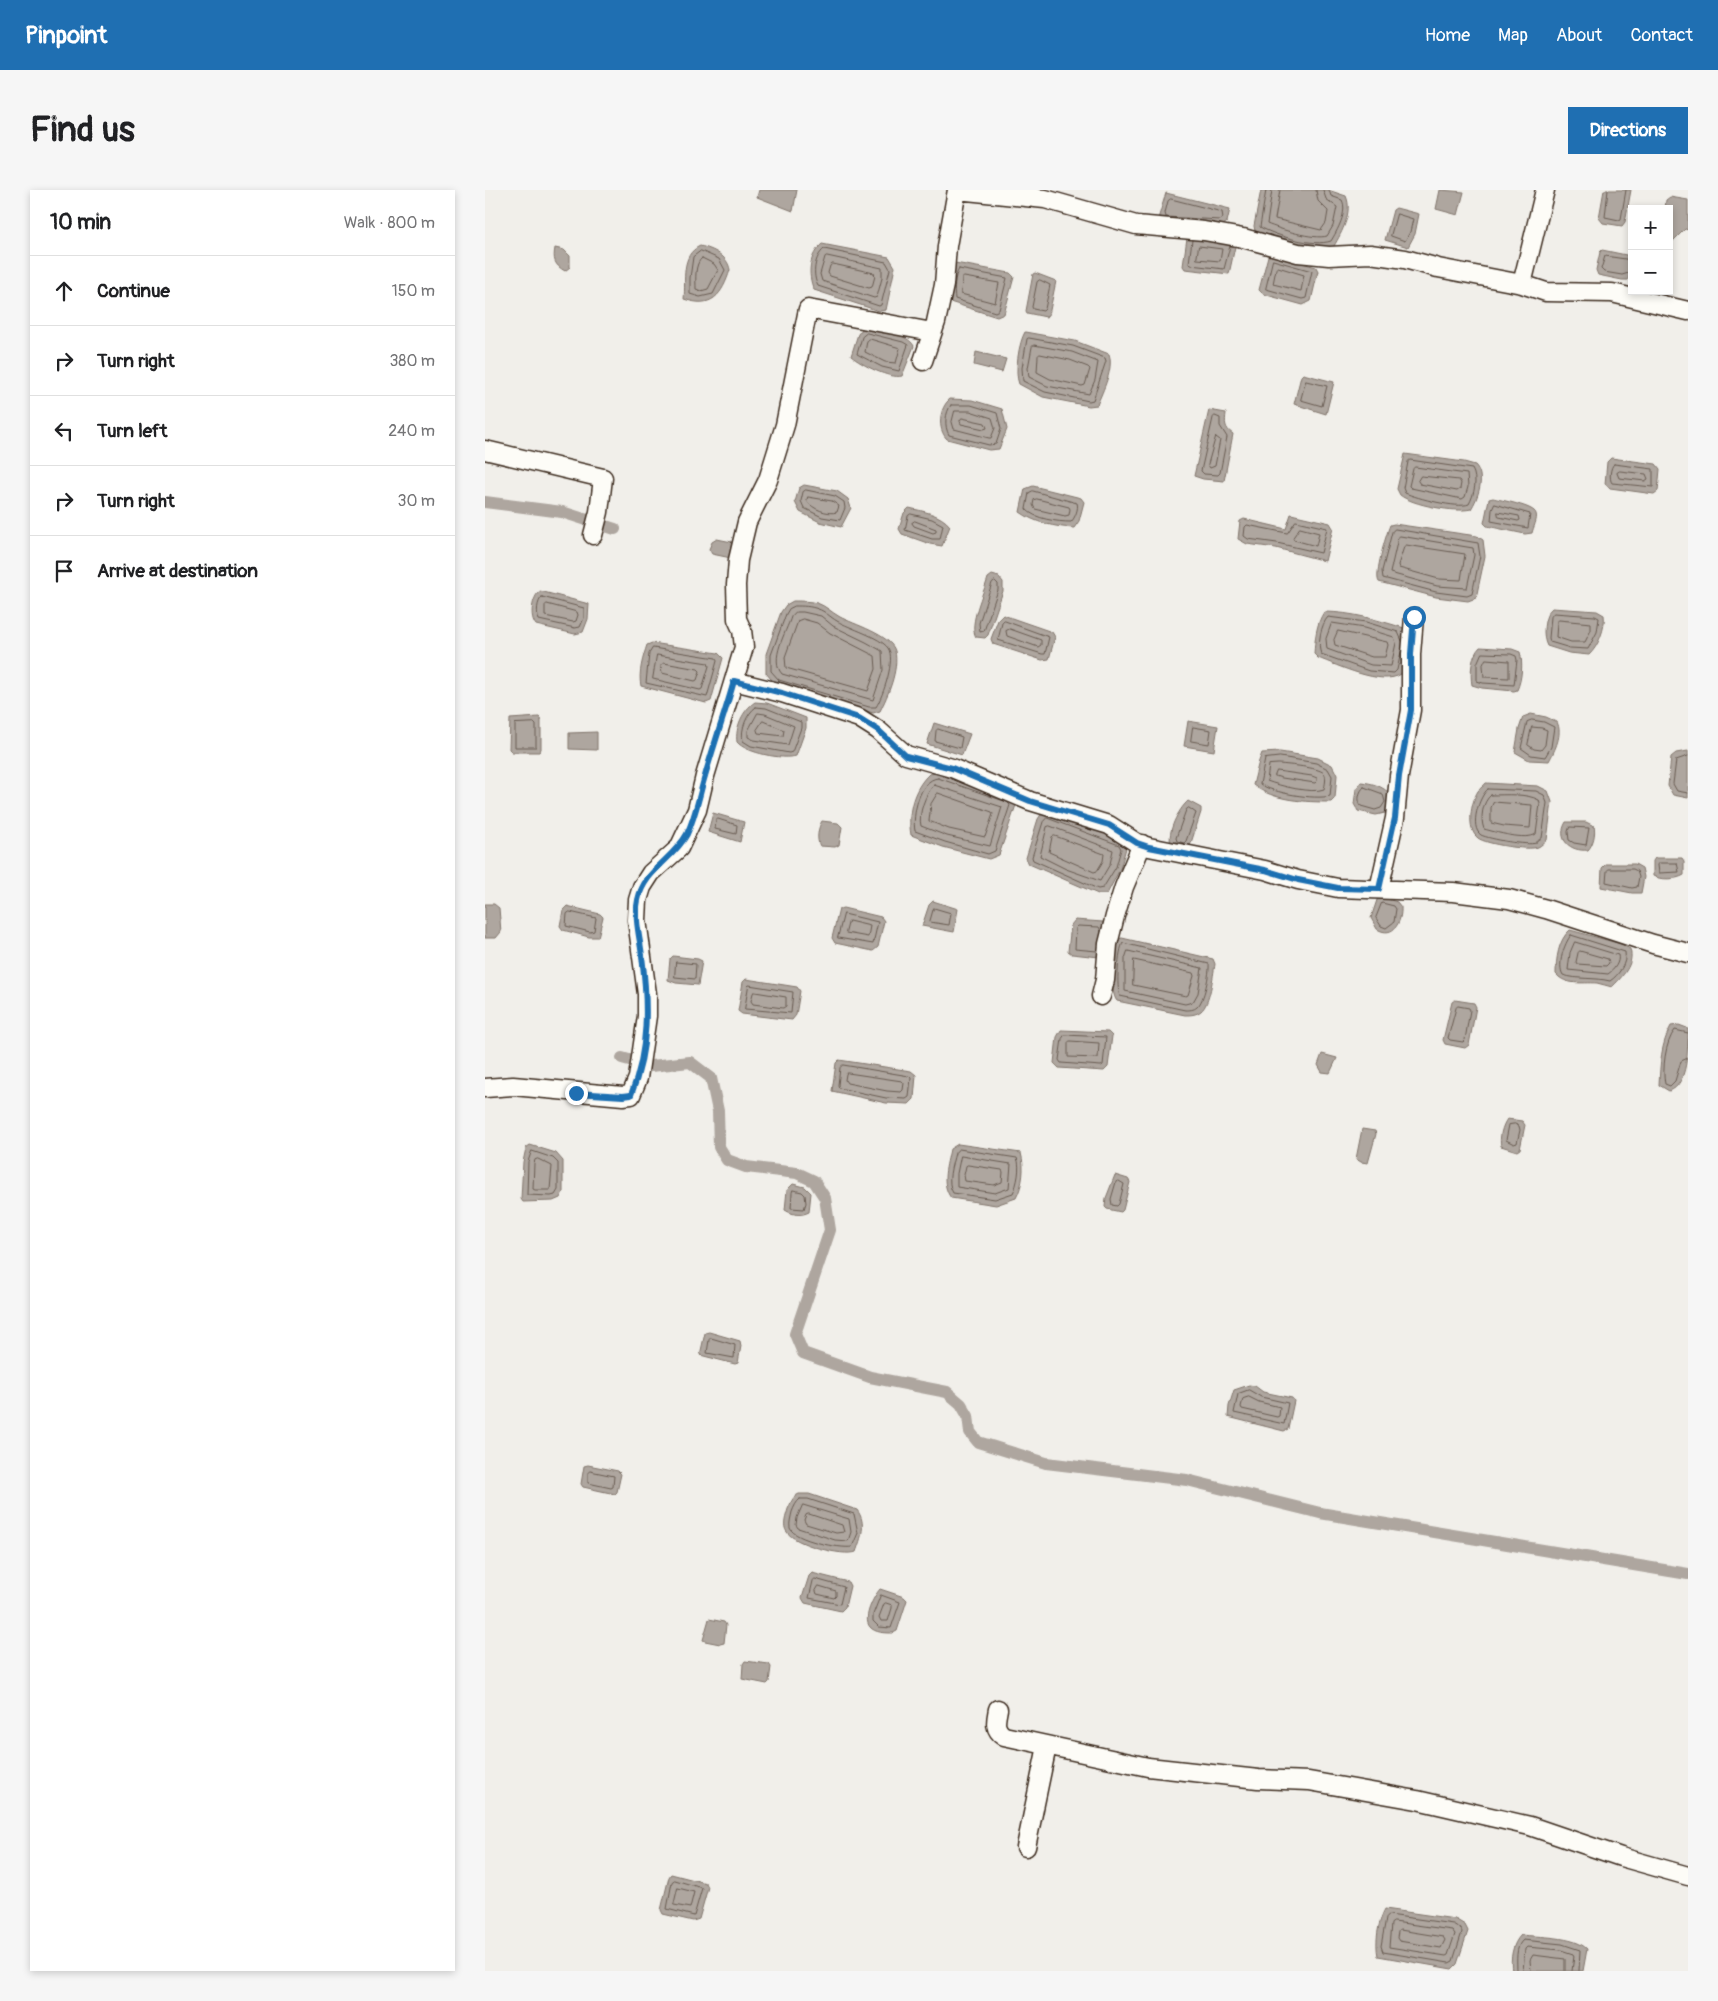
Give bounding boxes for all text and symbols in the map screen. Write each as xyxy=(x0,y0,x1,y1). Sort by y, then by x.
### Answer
text: Pinpoint xyxy=(25,21,107,50)
text: Home xyxy=(1425,24,1470,47)
text: Map xyxy=(1498,24,1528,47)
text: About xyxy=(1556,24,1602,47)
text: Contact xyxy=(1630,24,1693,47)
button: Directions xyxy=(1568,107,1688,154)
text: Find us xyxy=(30,108,135,152)
map controls xyxy=(1628,205,1673,295)
button: + xyxy=(1628,205,1673,250)
text: 10 min xyxy=(50,209,111,236)
text: Walk · 800 m xyxy=(344,213,435,233)
button: − xyxy=(1628,250,1673,295)
icon: ahead xyxy=(50,277,78,305)
text: Continue xyxy=(97,279,170,303)
text: 150 m xyxy=(391,281,435,301)
icon: right xyxy=(50,347,78,375)
text: Turn right xyxy=(97,349,175,373)
text: 380 m xyxy=(389,351,435,371)
icon: left xyxy=(50,417,78,445)
text: Turn left xyxy=(97,419,167,443)
text: 240 m xyxy=(388,421,435,441)
icon: right xyxy=(50,487,78,515)
text: Turn right xyxy=(97,489,175,513)
text: 30 m xyxy=(397,491,435,511)
icon: arrive xyxy=(50,557,78,585)
text: Arrive at destination xyxy=(97,559,258,583)
route start xyxy=(1403,606,1426,629)
route end xyxy=(565,1082,588,1105)

